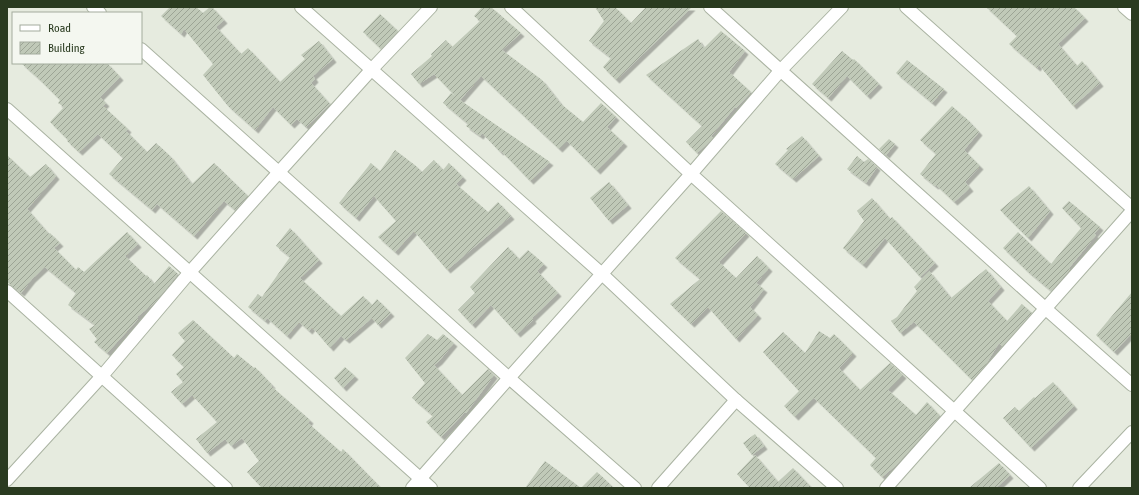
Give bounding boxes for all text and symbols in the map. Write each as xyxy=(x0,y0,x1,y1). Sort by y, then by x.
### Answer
legend xyxy=(12,12,142,64)
text: Road xyxy=(48,21,71,35)
text: Building xyxy=(48,41,86,55)

